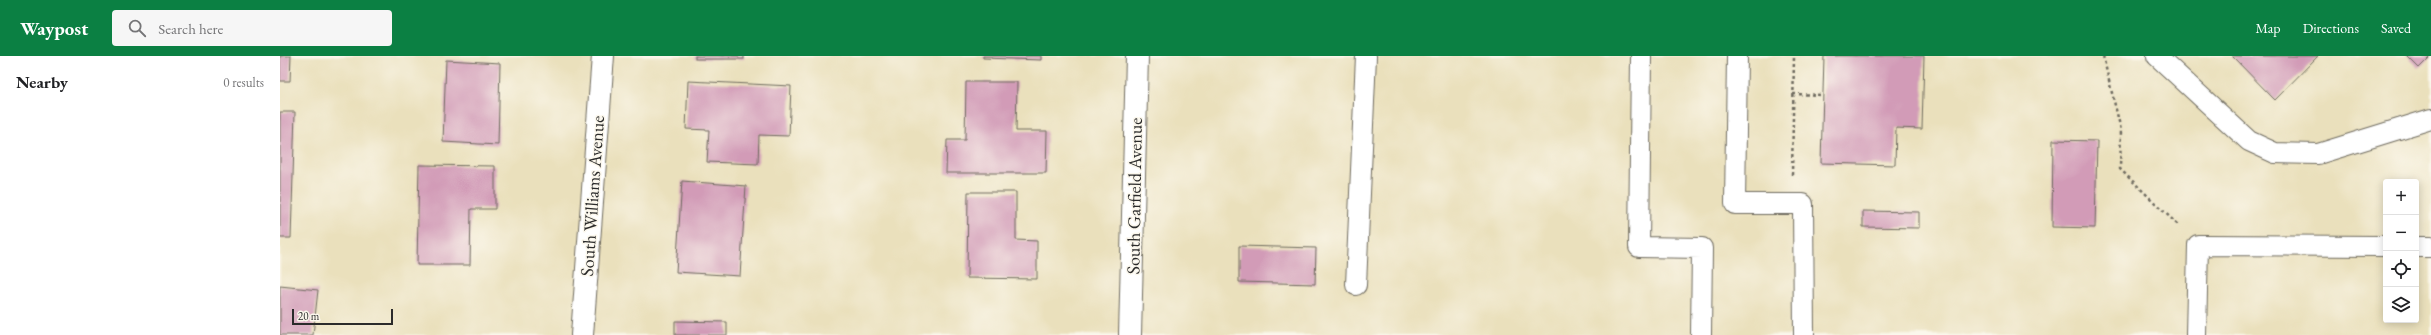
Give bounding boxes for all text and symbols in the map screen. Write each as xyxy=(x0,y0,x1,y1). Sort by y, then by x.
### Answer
search box xyxy=(112,10,392,46)
text: Waypost xyxy=(20,16,88,41)
icon: search xyxy=(126,17,148,39)
text: Search here xyxy=(158,19,223,38)
text: Map xyxy=(2255,19,2281,37)
text: Directions xyxy=(2303,19,2359,37)
text: Saved xyxy=(2381,19,2411,37)
text: Nearby xyxy=(16,71,68,93)
text: 0 results xyxy=(223,74,264,91)
street label: South Williams Avenue xyxy=(575,115,609,277)
street label: South Garfield Avenue xyxy=(1121,117,1147,275)
map controls xyxy=(2383,179,2419,323)
button: + xyxy=(2383,179,2419,215)
button: − xyxy=(2383,215,2419,251)
button: locate xyxy=(2383,251,2419,287)
button: layers xyxy=(2383,287,2419,323)
scale bar xyxy=(292,307,393,326)
text: 20 m xyxy=(298,309,319,323)

